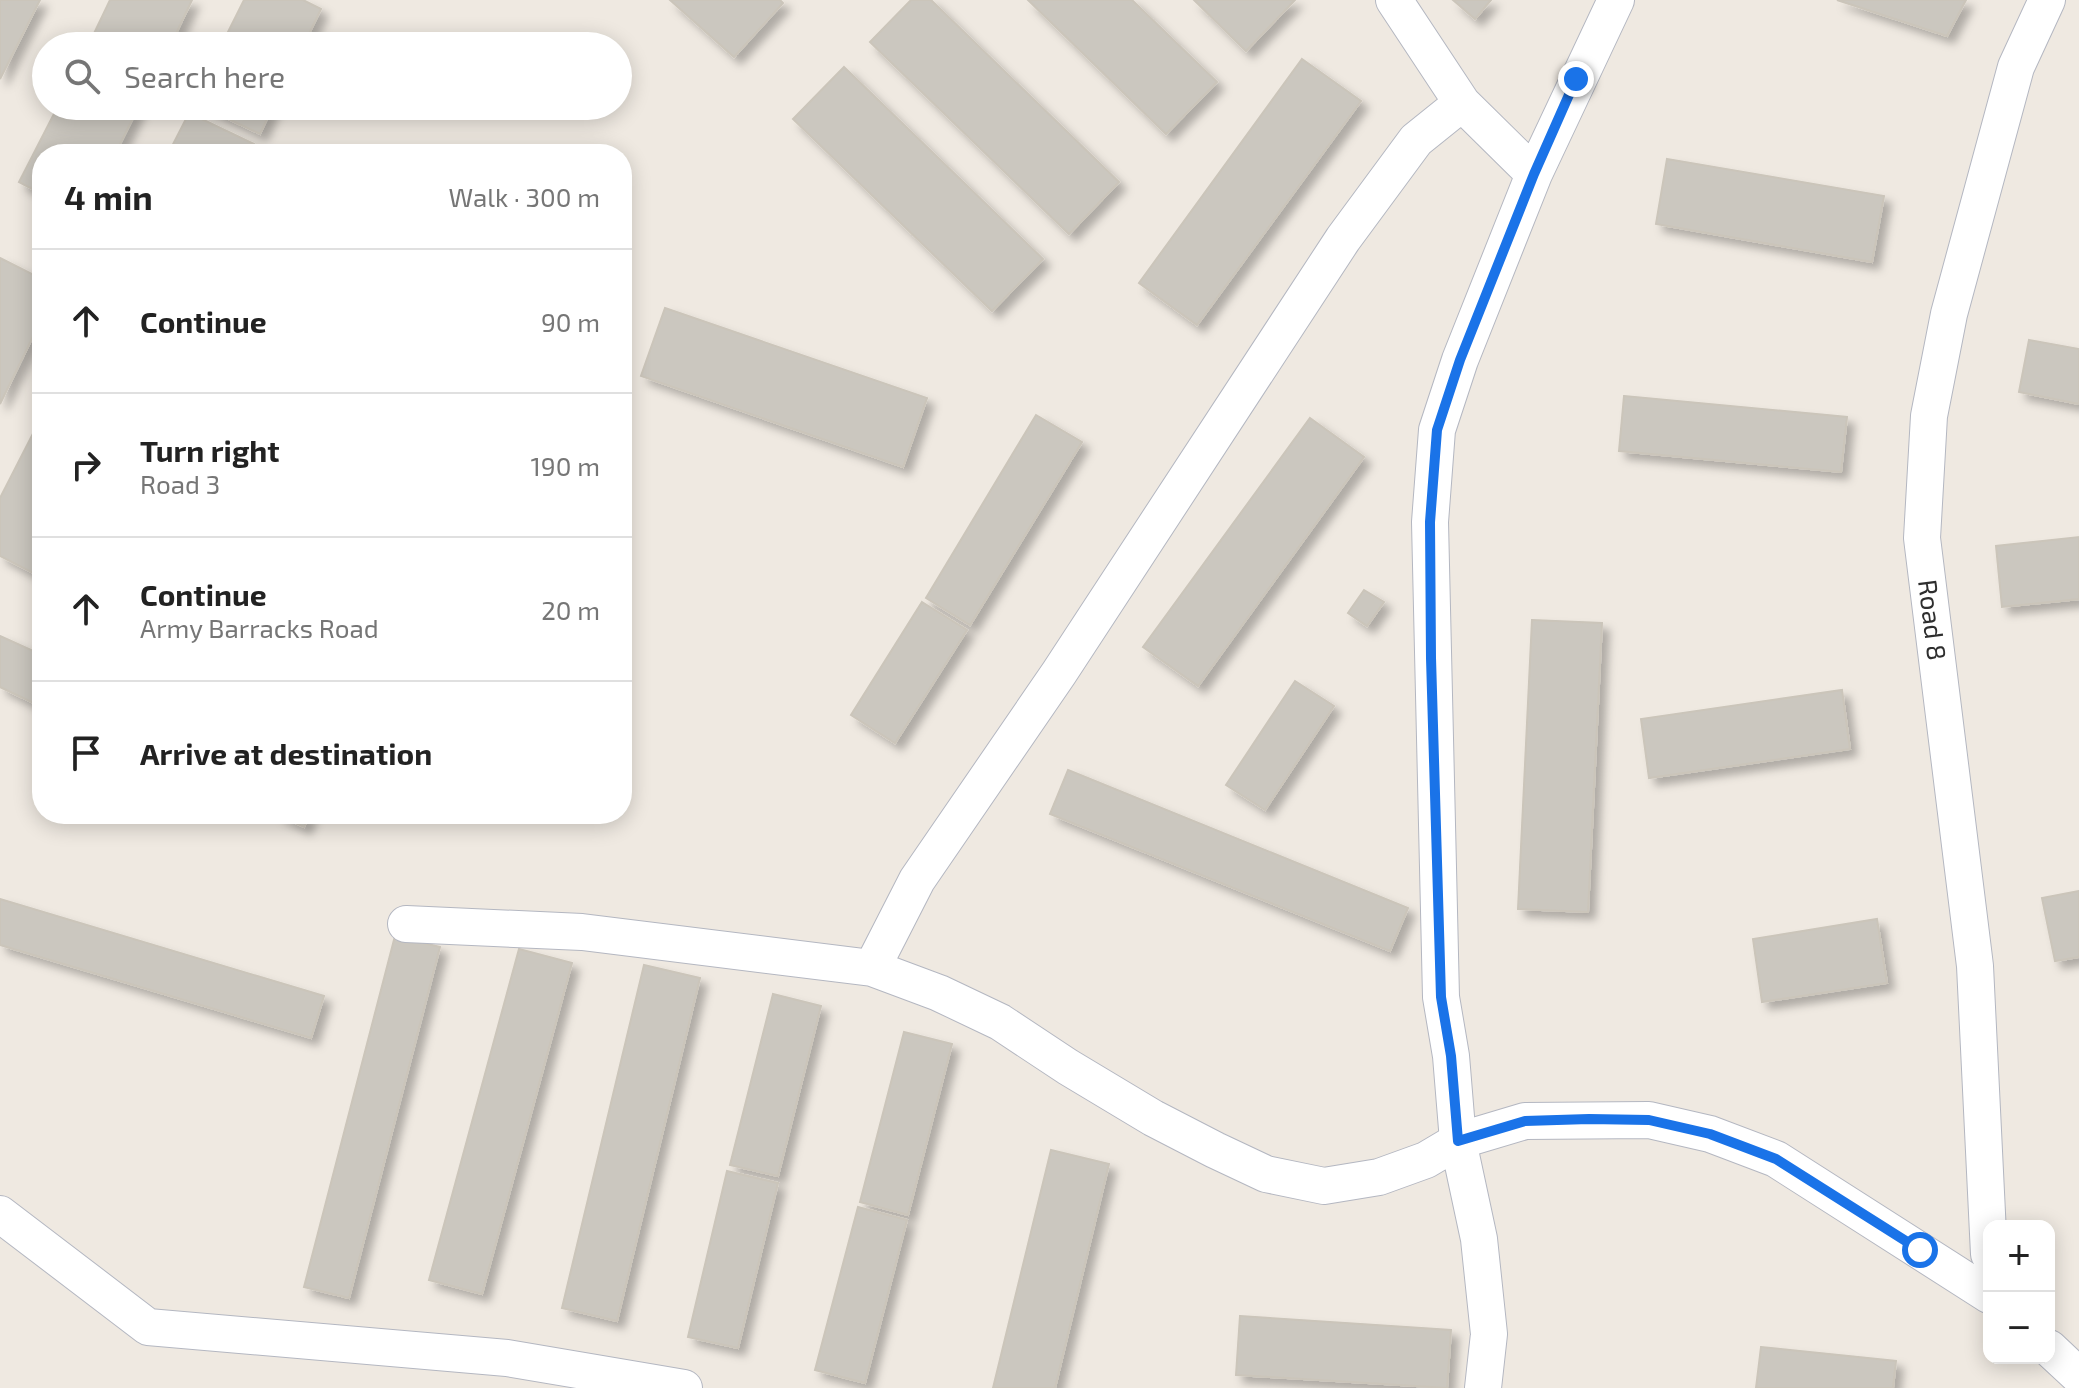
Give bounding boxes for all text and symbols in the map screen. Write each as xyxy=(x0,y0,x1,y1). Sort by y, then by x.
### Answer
search box xyxy=(32,32,632,120)
icon: search xyxy=(60,54,104,98)
text: Search here xyxy=(124,58,285,94)
route end xyxy=(1558,61,1594,97)
text: 4 min xyxy=(64,176,153,217)
text: Walk · 300 m xyxy=(449,181,600,212)
icon: ahead xyxy=(64,299,108,343)
text: Continue xyxy=(140,303,267,339)
text: 90 m xyxy=(541,306,600,337)
text: Turn right xyxy=(140,432,280,468)
icon: right xyxy=(64,443,108,487)
text: 190 m xyxy=(531,450,600,481)
text: Road 3 xyxy=(140,468,220,499)
text: Continue xyxy=(140,576,267,612)
street label: Road 8 xyxy=(1913,577,1954,662)
icon: ahead xyxy=(64,587,108,631)
text: 20 m xyxy=(541,594,600,625)
text: Army Barracks Road xyxy=(140,612,379,643)
icon: arrive xyxy=(64,731,108,775)
text: Arrive at destination xyxy=(140,735,432,771)
map controls xyxy=(1983,1220,2055,1364)
button: + xyxy=(1983,1220,2055,1292)
route start xyxy=(1902,1232,1938,1268)
button: − xyxy=(1983,1292,2055,1364)

